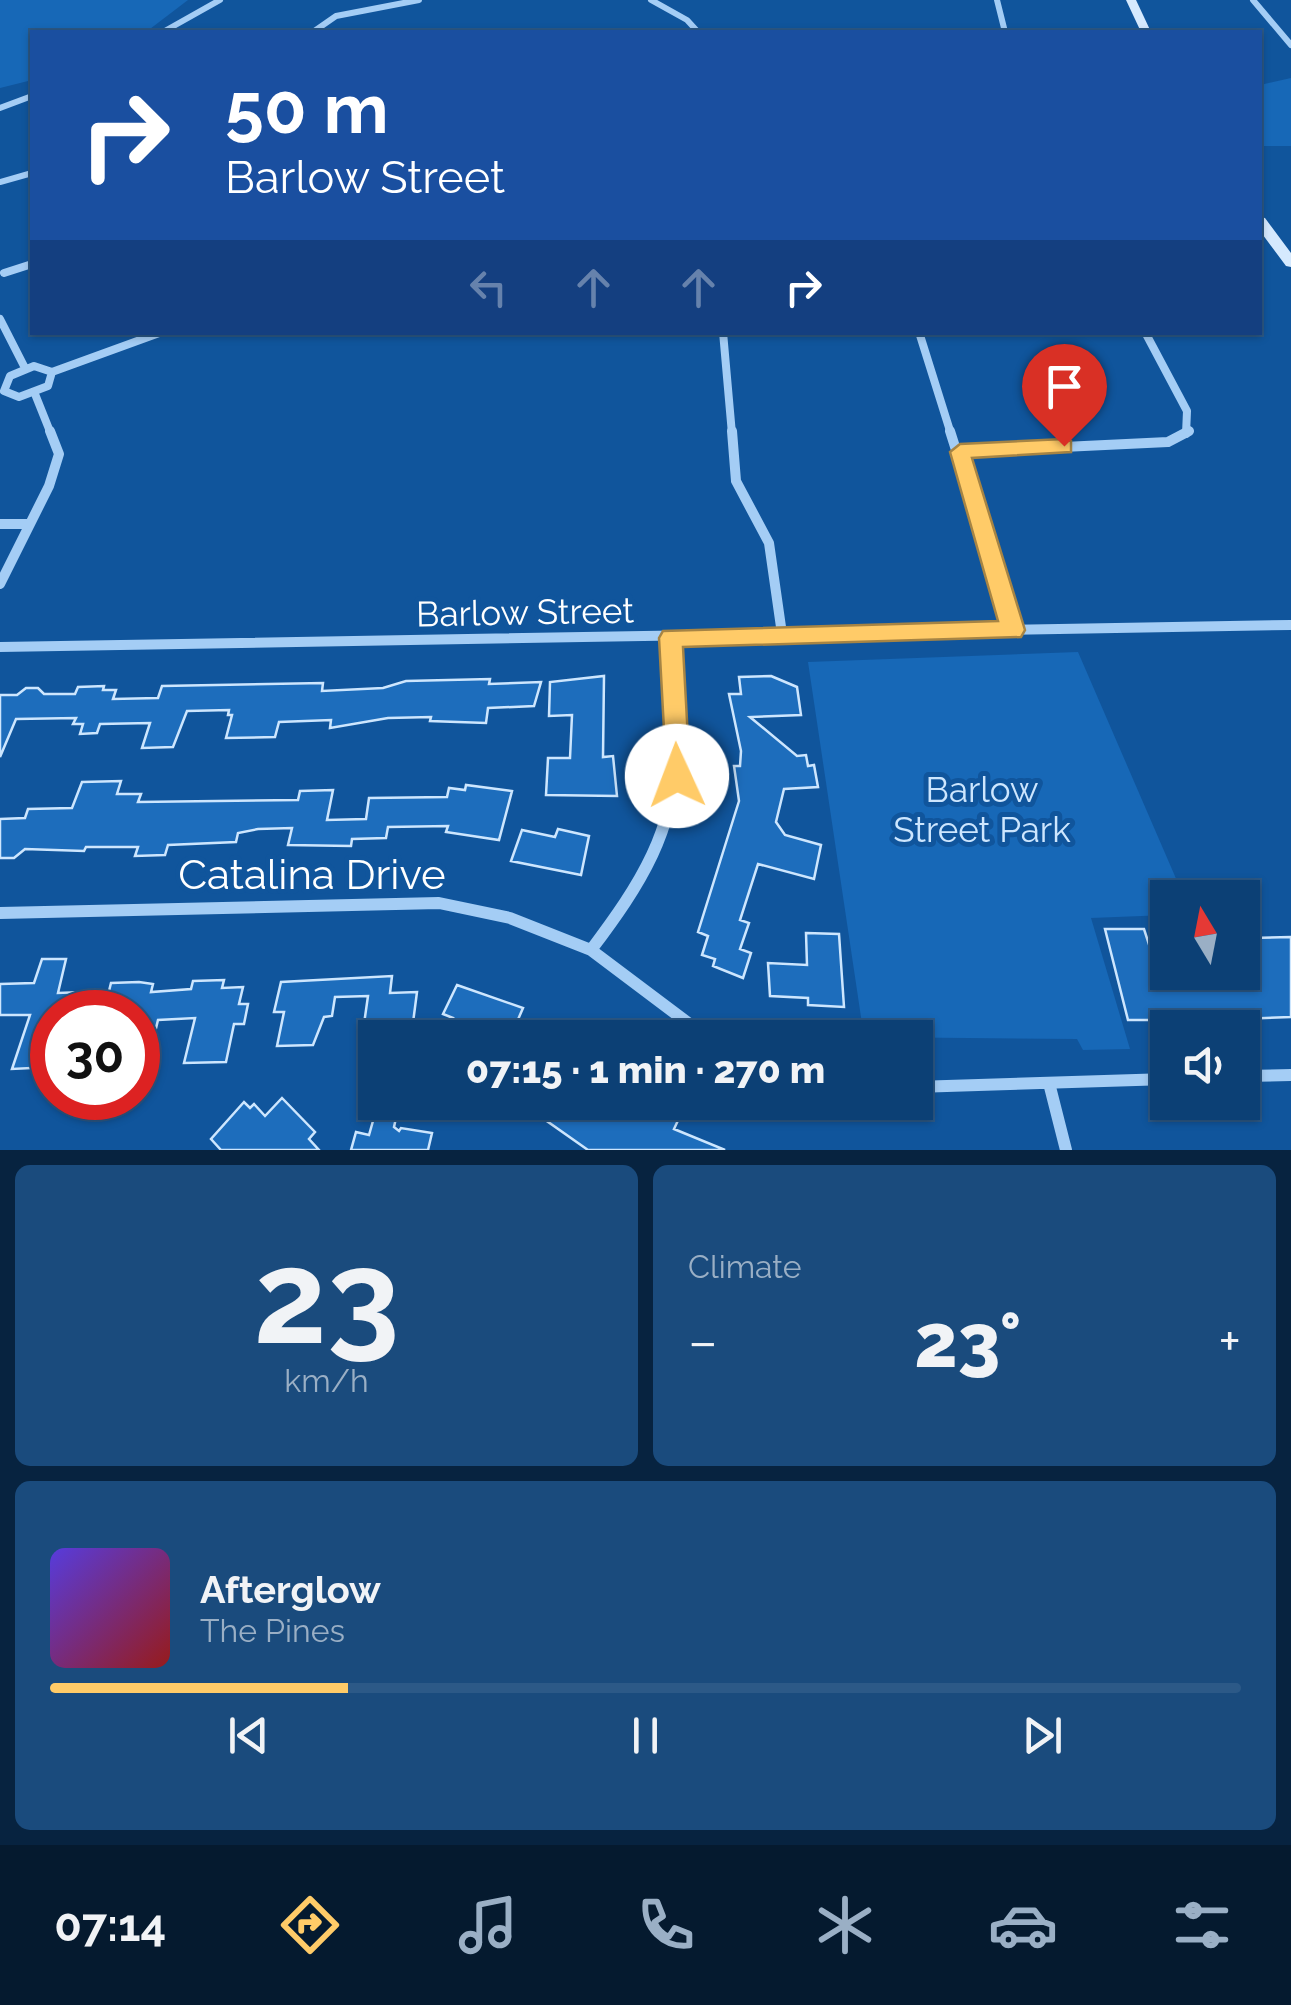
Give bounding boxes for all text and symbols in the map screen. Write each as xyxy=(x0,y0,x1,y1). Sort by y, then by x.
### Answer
text: 50 m xyxy=(225,67,389,149)
icon: right xyxy=(60,70,190,200)
text: Barlow Street xyxy=(225,151,505,204)
icon: left xyxy=(461,260,516,315)
icon: ahead xyxy=(566,260,621,315)
icon: ahead xyxy=(671,260,726,315)
icon: right xyxy=(776,260,831,315)
pin xyxy=(1022,344,1107,447)
icon: arrive xyxy=(1037,359,1092,414)
street label: Barlow Street xyxy=(416,590,635,634)
position arrow xyxy=(625,724,729,828)
park label: Barlow Street Park xyxy=(893,769,1071,850)
street label: Catalina Drive xyxy=(178,850,446,899)
north arrow xyxy=(1150,880,1260,990)
map controls xyxy=(1150,880,1260,1120)
speed limit sign: 30 xyxy=(30,990,160,1120)
button: sound xyxy=(1150,1010,1260,1120)
text: 07:15 · 1 min · 270 m xyxy=(466,1047,825,1092)
text: 23 xyxy=(254,1221,399,1373)
text: Climate xyxy=(688,1248,802,1285)
text: 23° xyxy=(914,1296,1021,1385)
text: − xyxy=(688,1309,718,1374)
text: + xyxy=(1218,1309,1241,1374)
text: km/h xyxy=(284,1362,369,1399)
text: Afterglow xyxy=(200,1567,381,1612)
text: The Pines xyxy=(200,1612,345,1649)
icon: previous xyxy=(221,1708,276,1763)
icon: pause xyxy=(618,1708,673,1763)
icon: next xyxy=(1015,1708,1070,1763)
icon: directions xyxy=(275,1890,345,1960)
icon: music xyxy=(453,1890,523,1960)
icon: phone xyxy=(631,1890,701,1960)
icon: climate xyxy=(810,1890,880,1960)
icon: car xyxy=(988,1890,1058,1960)
icon: filters xyxy=(1167,1890,1237,1960)
text: 07:14 xyxy=(54,1899,166,1952)

